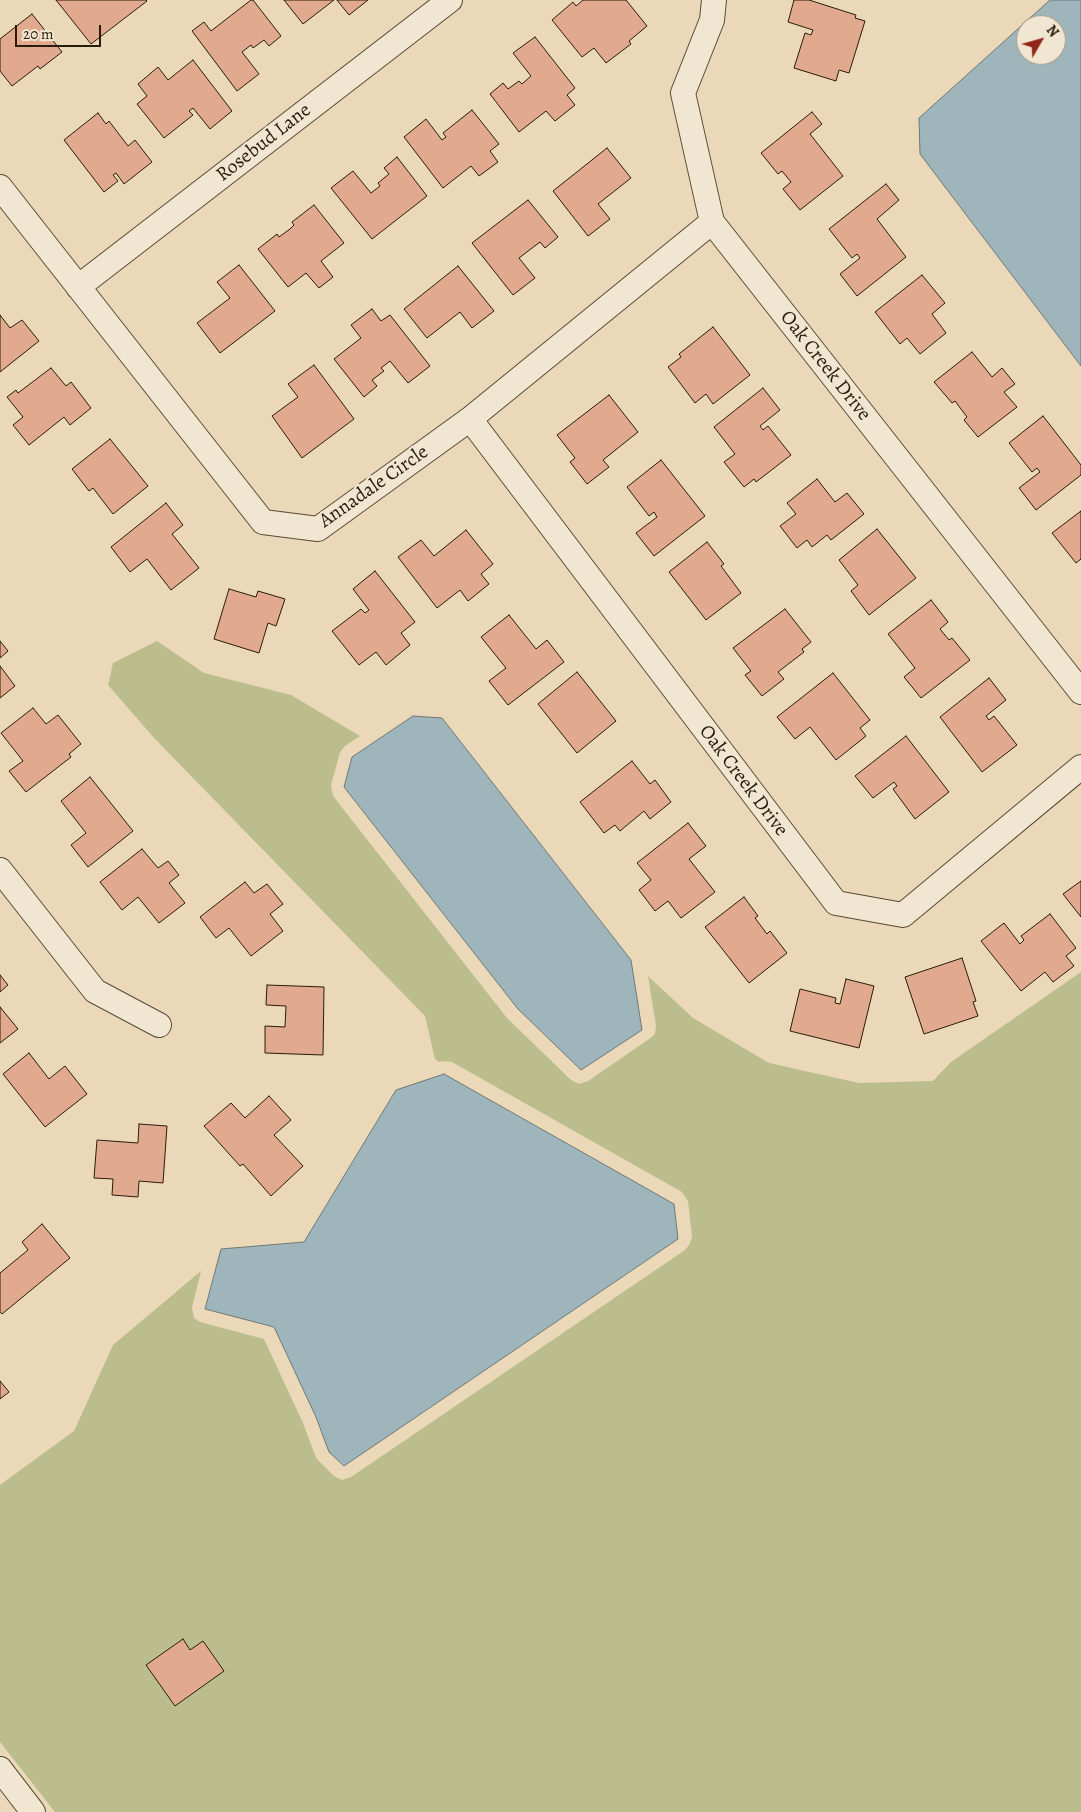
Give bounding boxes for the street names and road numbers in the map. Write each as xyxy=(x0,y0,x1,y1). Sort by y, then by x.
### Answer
street label: Rosebud Lane xyxy=(212,99,316,187)
street label: Oak Creek Drive xyxy=(774,306,876,426)
street label: Annadale Circle xyxy=(315,440,433,534)
street label: Oak Creek Drive xyxy=(693,721,793,841)

